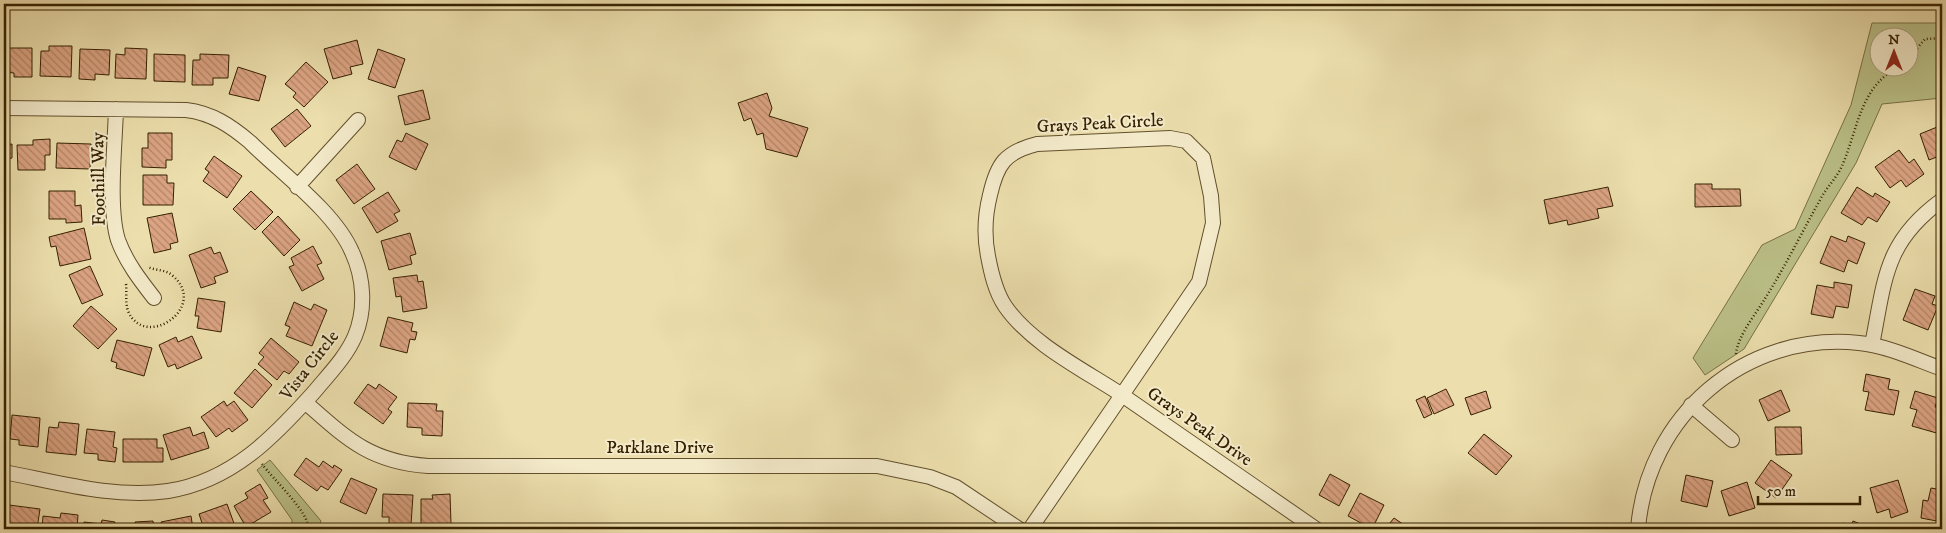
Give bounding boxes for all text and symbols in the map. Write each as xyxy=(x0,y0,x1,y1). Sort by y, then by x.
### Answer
north arrow xyxy=(1868,28,1918,78)
text: N xyxy=(1888,31,1900,49)
street label: Grays Peak Circle xyxy=(1036,110,1164,138)
street label: Foothill Way xyxy=(87,131,111,226)
street label: Vista Circle xyxy=(275,326,344,406)
street label: Grays Peak Drive xyxy=(1143,382,1256,471)
street label: Parklane Drive xyxy=(606,437,714,459)
scale bar xyxy=(1758,473,1861,505)
text: 50 m xyxy=(1766,482,1796,501)

